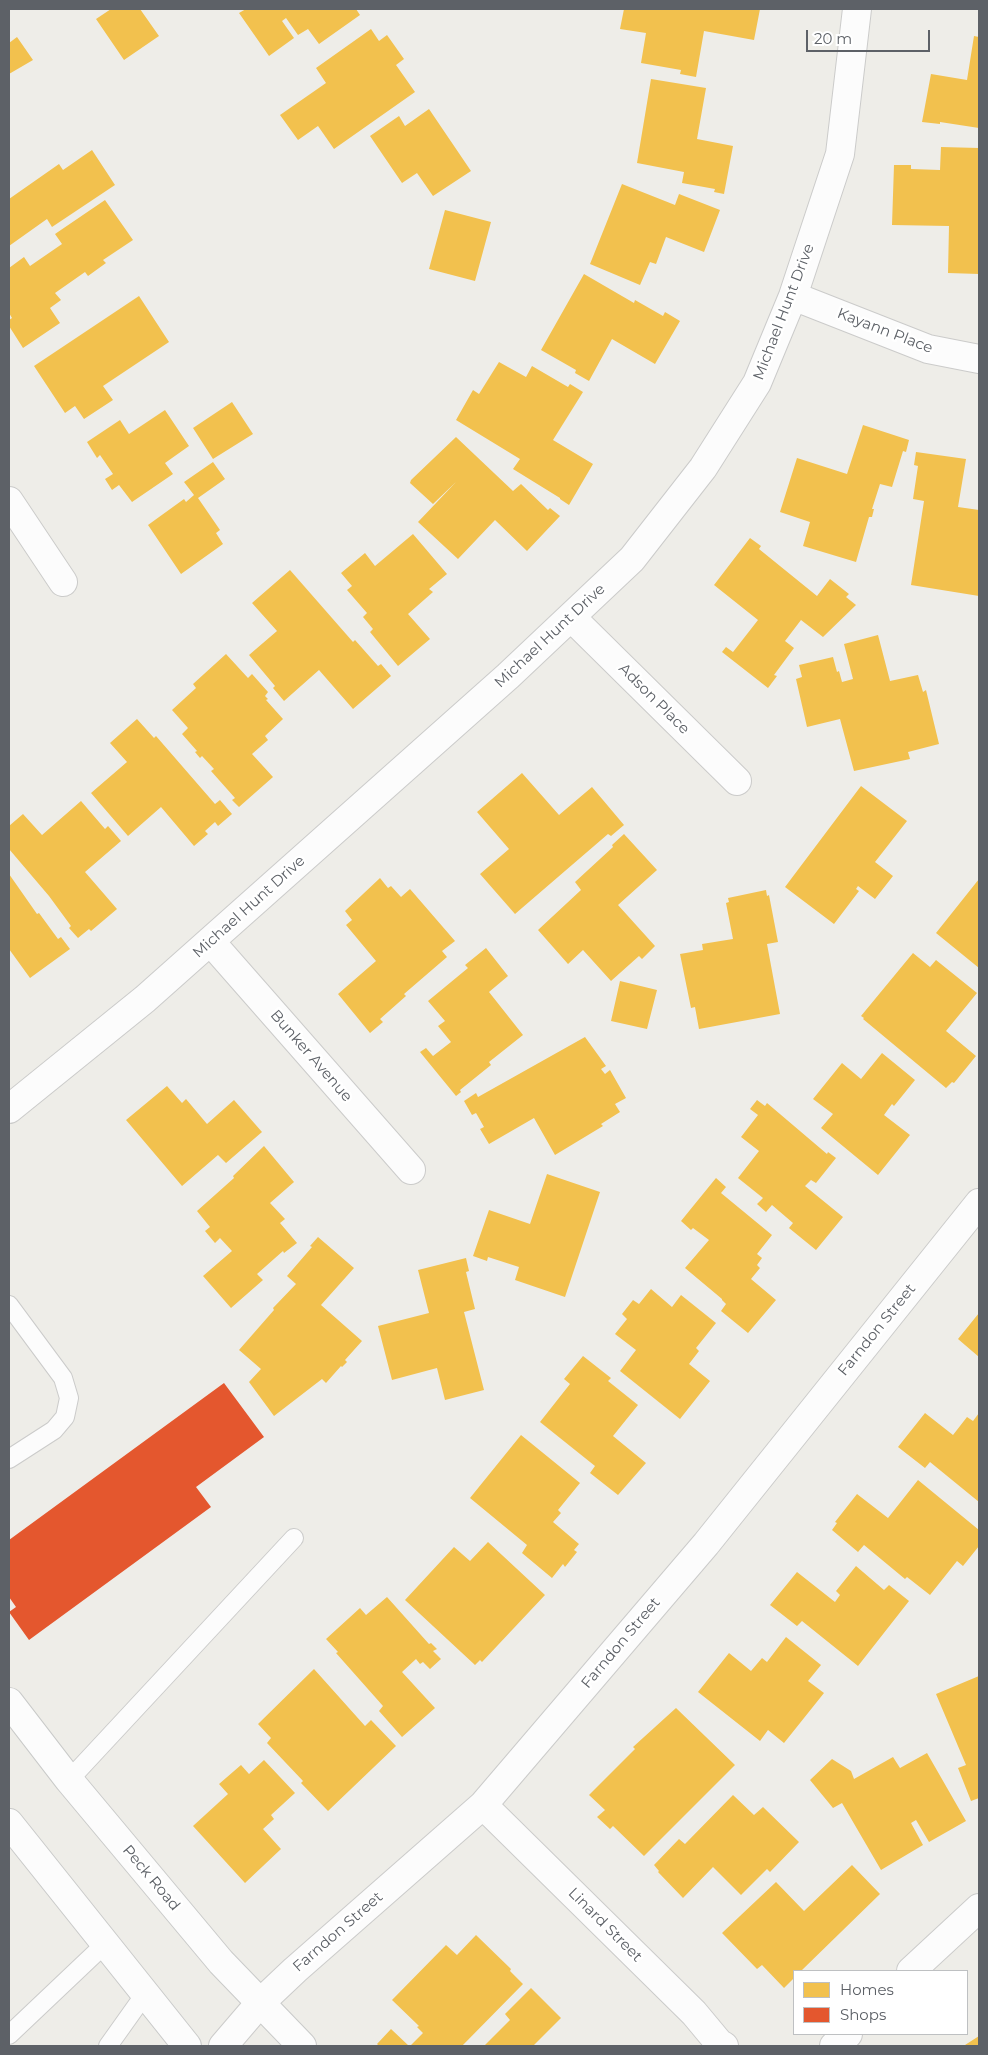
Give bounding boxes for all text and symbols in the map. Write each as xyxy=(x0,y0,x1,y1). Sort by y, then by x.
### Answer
scale bar xyxy=(808,20,932,52)
text: 20 m xyxy=(814,29,852,48)
street label: Michael Hunt Drive xyxy=(750,241,818,383)
street label: Kayann Place xyxy=(835,305,935,357)
street label: Michael Hunt Drive xyxy=(491,580,609,692)
street label: Adson Place xyxy=(615,660,693,738)
street label: Michael Hunt Drive xyxy=(189,852,309,962)
street label: Bunker Avenue xyxy=(266,1006,356,1106)
street label: Farndon Street xyxy=(834,1280,920,1380)
street label: Farndon Street xyxy=(578,1594,664,1692)
street label: Peck Road xyxy=(118,1842,184,1914)
street label: Linard Street xyxy=(564,1884,646,1966)
street label: Farndon Street xyxy=(289,1888,387,1976)
legend xyxy=(793,1970,968,2035)
text: Homes xyxy=(840,1980,894,1999)
text: Shops xyxy=(840,2005,886,2024)

